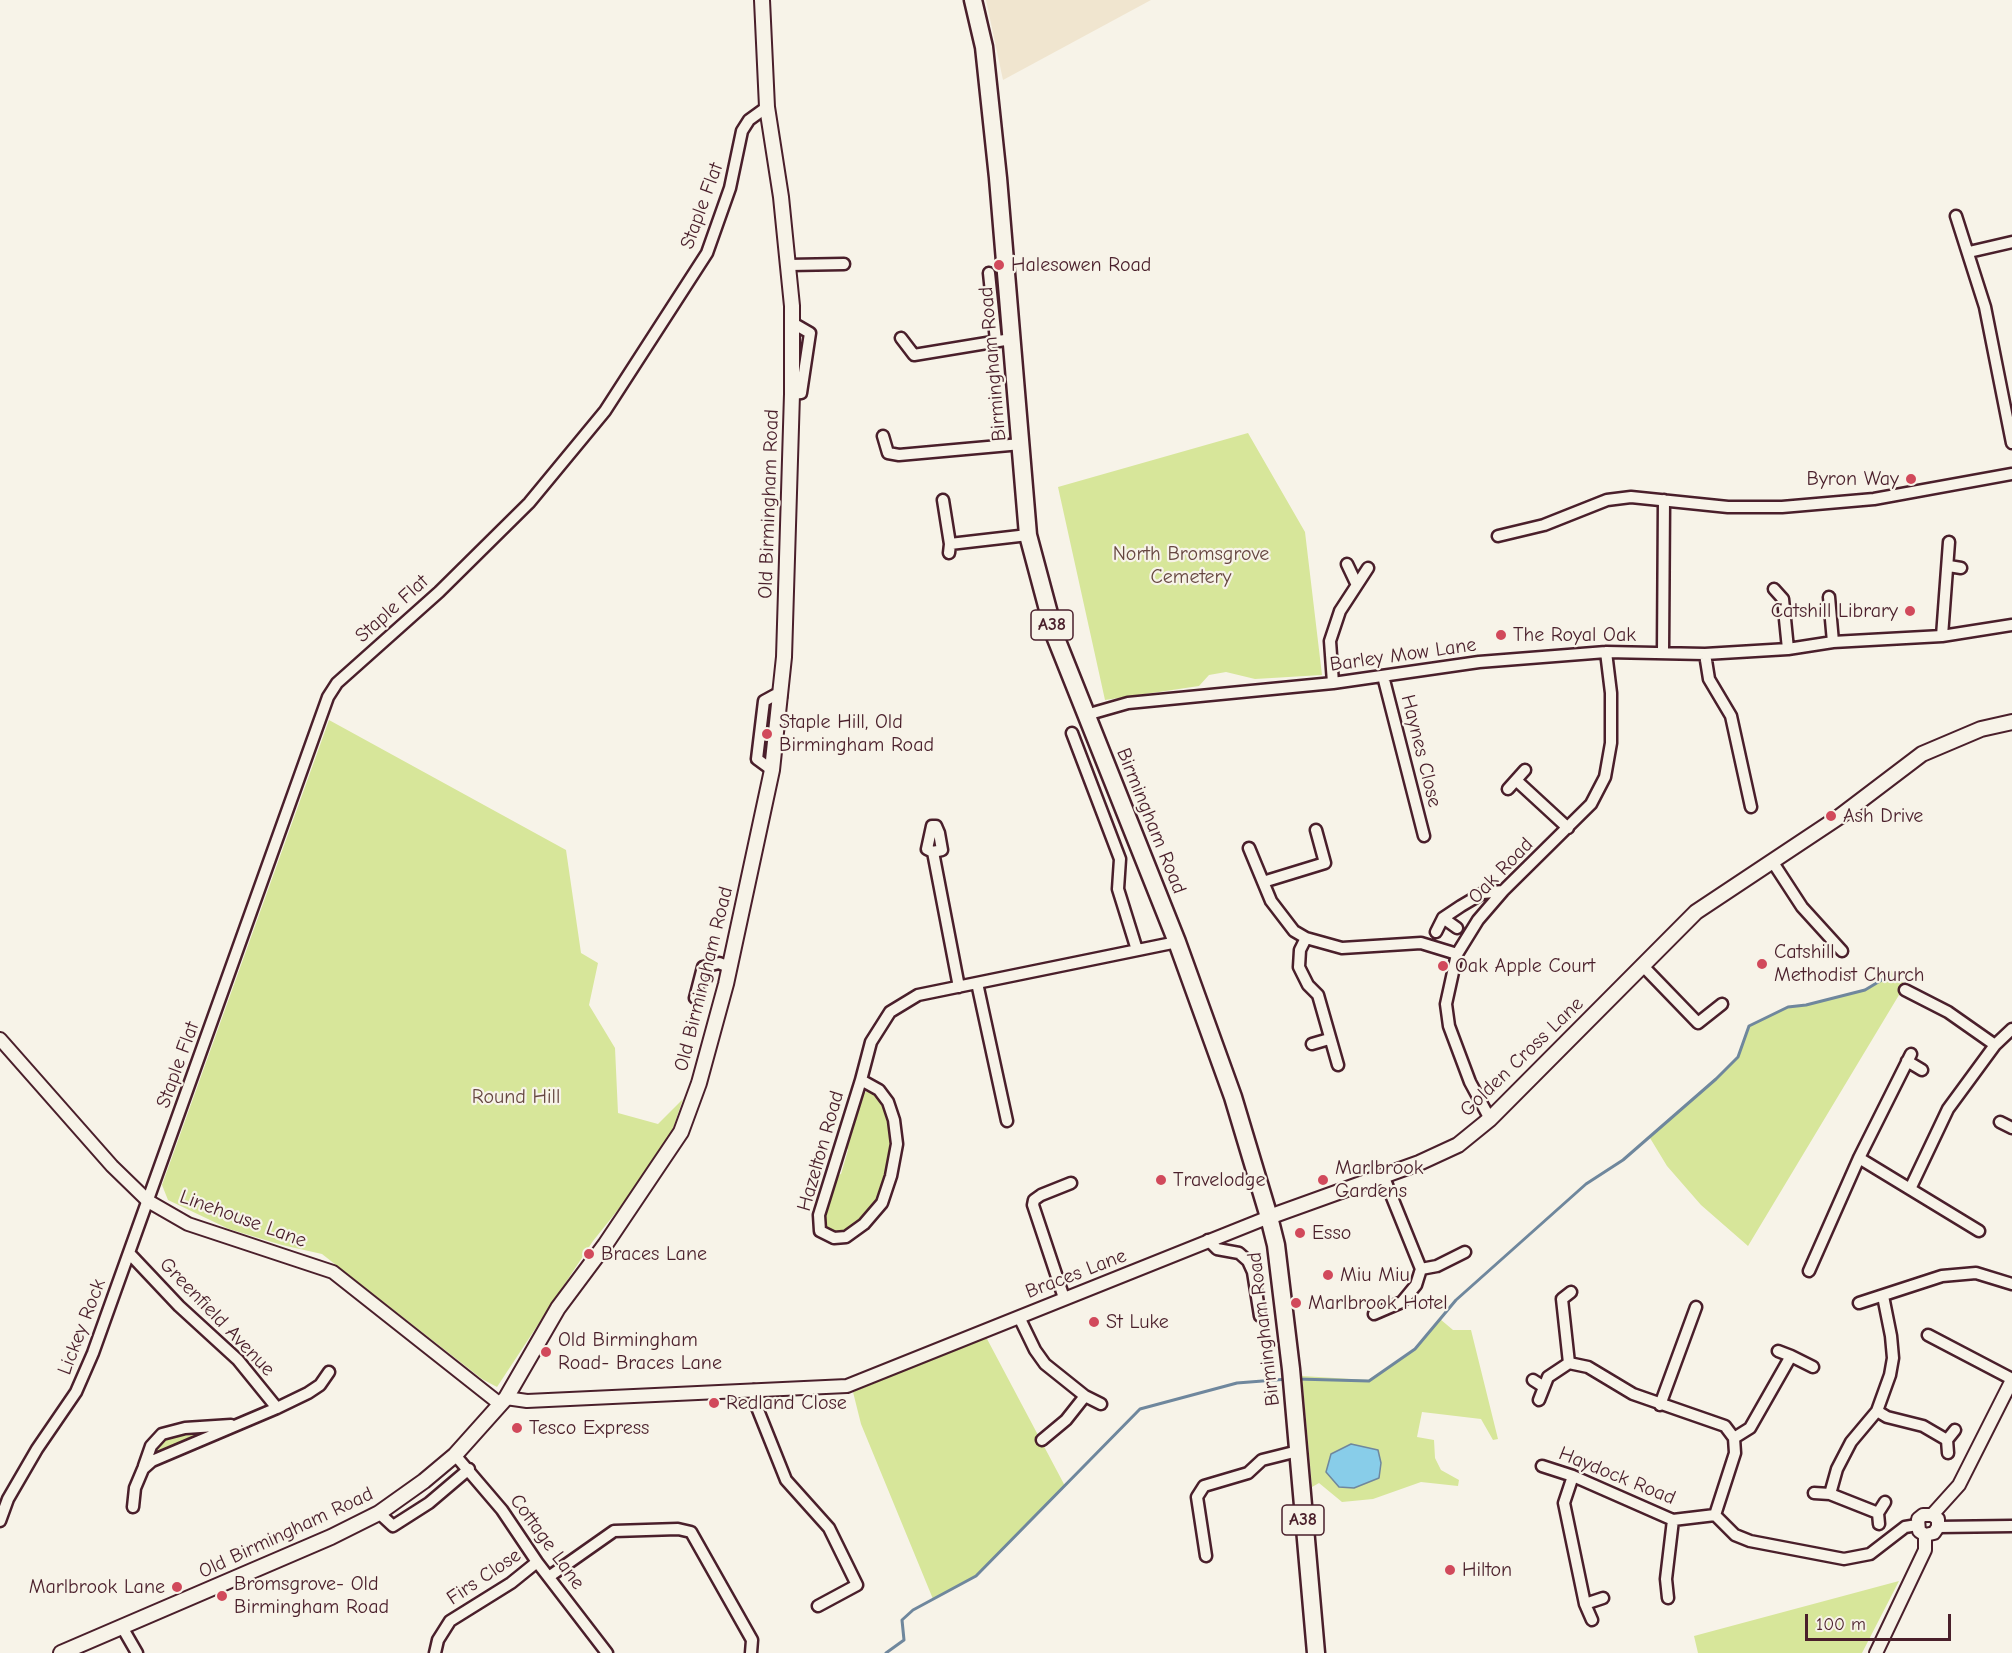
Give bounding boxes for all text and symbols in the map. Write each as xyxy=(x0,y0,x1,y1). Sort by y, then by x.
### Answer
street label: Staple Flat xyxy=(675,160,729,252)
place label: Halesowen Road xyxy=(1011,253,1151,277)
marker: Halesowen Road xyxy=(992,258,1006,272)
street label: Birmingham Road xyxy=(974,286,1012,442)
street label: Old Birmingham Road xyxy=(754,409,784,599)
place label: Byron Way xyxy=(1807,467,1899,491)
marker: Byron Way xyxy=(1904,472,1918,486)
park label: North Bromsgrove Cemetery xyxy=(1113,542,1269,589)
street label: Staple Flat xyxy=(350,570,434,648)
place label: Catshill Library xyxy=(1771,599,1898,623)
marker: Catshill Library xyxy=(1903,604,1917,618)
road number: A38 xyxy=(1031,610,1073,640)
place label: The Royal Oak xyxy=(1513,623,1636,647)
marker: The Royal Oak xyxy=(1494,628,1508,642)
street label: Barley Mow Lane xyxy=(1328,633,1478,677)
street label: Haynes Close xyxy=(1395,692,1447,810)
place label: Staple Hill, Old Birmingham Road xyxy=(779,710,934,757)
marker: Staple Hill, Old Birmingham Road xyxy=(760,727,774,741)
street label: Birmingham Road xyxy=(1111,745,1191,897)
place label: Ash Drive xyxy=(1843,804,1923,828)
marker: Ash Drive xyxy=(1824,809,1838,823)
street label: Oak Road xyxy=(1464,833,1538,909)
street label: Old Birmingham Road xyxy=(669,884,739,1074)
place label: Catshill Methodist Church xyxy=(1774,940,1925,987)
place label: Oak Apple Court xyxy=(1455,954,1595,978)
marker: Catshill Methodist Church xyxy=(1755,957,1769,971)
marker: Oak Apple Court xyxy=(1436,959,1450,973)
street label: Golden Cross Lane xyxy=(1455,992,1589,1122)
street label: Staple Flat xyxy=(151,1019,205,1111)
park label: Round Hill xyxy=(472,1085,560,1109)
street label: Hazelton Road xyxy=(792,1088,850,1214)
place label: Marlbrook Gardens xyxy=(1335,1156,1424,1203)
place label: Travelodge xyxy=(1173,1168,1265,1192)
marker: Travelodge xyxy=(1154,1173,1168,1187)
marker: Marlbrook Gardens xyxy=(1316,1173,1330,1187)
street label: Linehouse Lane xyxy=(176,1185,310,1253)
place label: Esso xyxy=(1312,1221,1351,1245)
marker: Esso xyxy=(1293,1226,1307,1240)
place label: Braces Lane xyxy=(601,1242,707,1266)
street label: Braces Lane xyxy=(1022,1244,1130,1304)
marker: Braces Lane xyxy=(582,1247,596,1261)
street label: Birmingham Road xyxy=(1243,1251,1285,1407)
street label: Greenfield Avenue xyxy=(154,1253,280,1381)
place label: Miu Miu xyxy=(1340,1263,1410,1287)
marker: Miu Miu xyxy=(1321,1268,1335,1282)
street label: Lickey Rock xyxy=(53,1276,111,1378)
place label: Marlbrook Hotel xyxy=(1308,1291,1448,1315)
marker: Marlbrook Hotel xyxy=(1289,1296,1303,1310)
place label: St Luke xyxy=(1106,1310,1169,1334)
marker: St Luke xyxy=(1087,1315,1101,1329)
place label: Old Birmingham Road- Braces Lane xyxy=(558,1328,722,1375)
marker: Old Birmingham Road- Braces Lane xyxy=(539,1345,553,1359)
place label: Redland Close xyxy=(726,1391,847,1415)
marker: Redland Close xyxy=(707,1396,721,1410)
place label: Tesco Express xyxy=(529,1416,649,1440)
marker: Tesco Express xyxy=(510,1421,524,1435)
street label: Haydock Road xyxy=(1555,1442,1679,1510)
street label: Old Birmingham Road xyxy=(195,1482,377,1584)
street label: Cottage Lane xyxy=(504,1490,590,1594)
road number: A38 xyxy=(1282,1505,1324,1535)
street label: Firs Close xyxy=(442,1543,526,1611)
place label: Hilton xyxy=(1462,1558,1512,1582)
marker: Hilton xyxy=(1443,1563,1457,1577)
place label: Bromsgrove- Old Birmingham Road xyxy=(234,1572,389,1619)
place label: Marlbrook Lane xyxy=(29,1575,165,1599)
marker: Marlbrook Lane xyxy=(170,1580,184,1594)
marker: Bromsgrove- Old Birmingham Road xyxy=(215,1589,229,1603)
scale bar xyxy=(1808,1602,1954,1640)
text: 100 m xyxy=(1816,1614,1866,1635)

